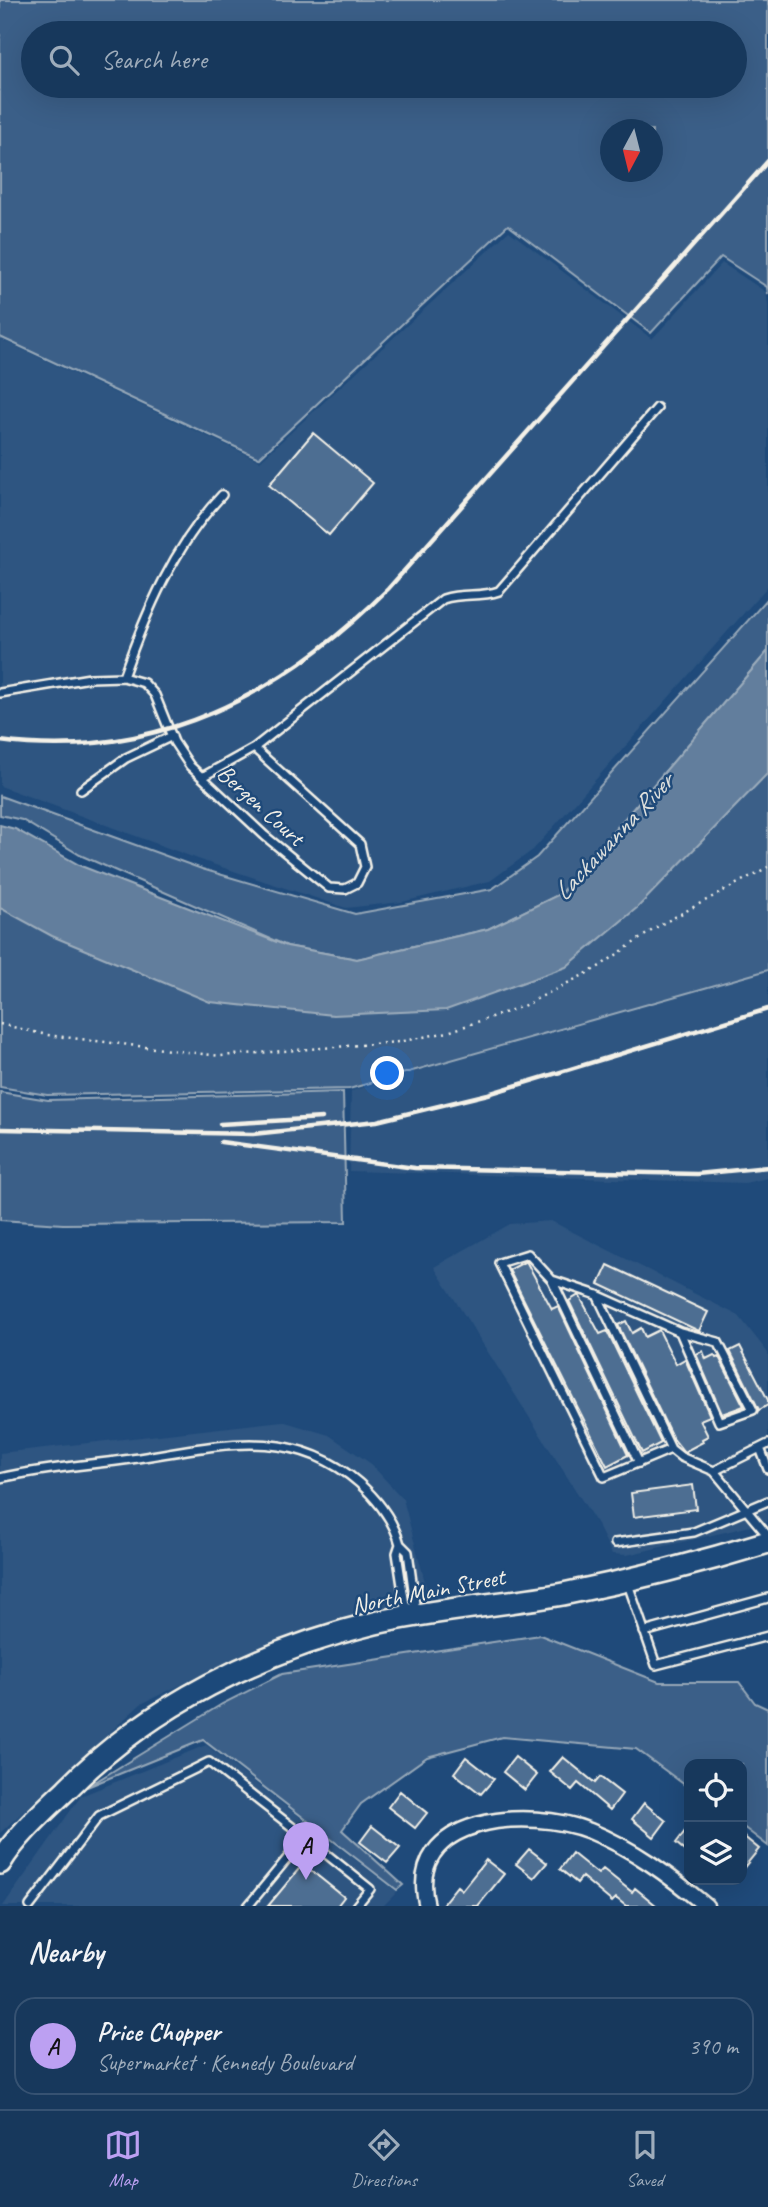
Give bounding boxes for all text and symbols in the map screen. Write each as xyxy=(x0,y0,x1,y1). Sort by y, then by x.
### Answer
search box xyxy=(21,21,747,98)
icon: search xyxy=(45,41,83,79)
text: Search here xyxy=(101,43,207,76)
north arrow xyxy=(600,119,663,182)
street label: Bergen Court xyxy=(211,758,312,853)
water label: Lackawanna River xyxy=(546,763,683,907)
your location xyxy=(370,1056,404,1090)
street label: North Main Street xyxy=(349,1561,509,1621)
map controls xyxy=(684,1759,747,1885)
button: locate xyxy=(684,1759,747,1822)
pin: A xyxy=(283,1822,329,1880)
button: layers xyxy=(684,1822,747,1885)
text: Nearby xyxy=(28,1933,104,1971)
text: Price Chopper xyxy=(97,2015,220,2048)
text: A xyxy=(47,2032,59,2061)
text: 390 m xyxy=(689,2032,738,2061)
text: Supermarket · Kennedy Boulevard xyxy=(97,2048,353,2077)
tab: Map xyxy=(104,2126,142,2192)
tab: Directions xyxy=(351,2126,417,2192)
tab: Saved xyxy=(626,2126,664,2192)

